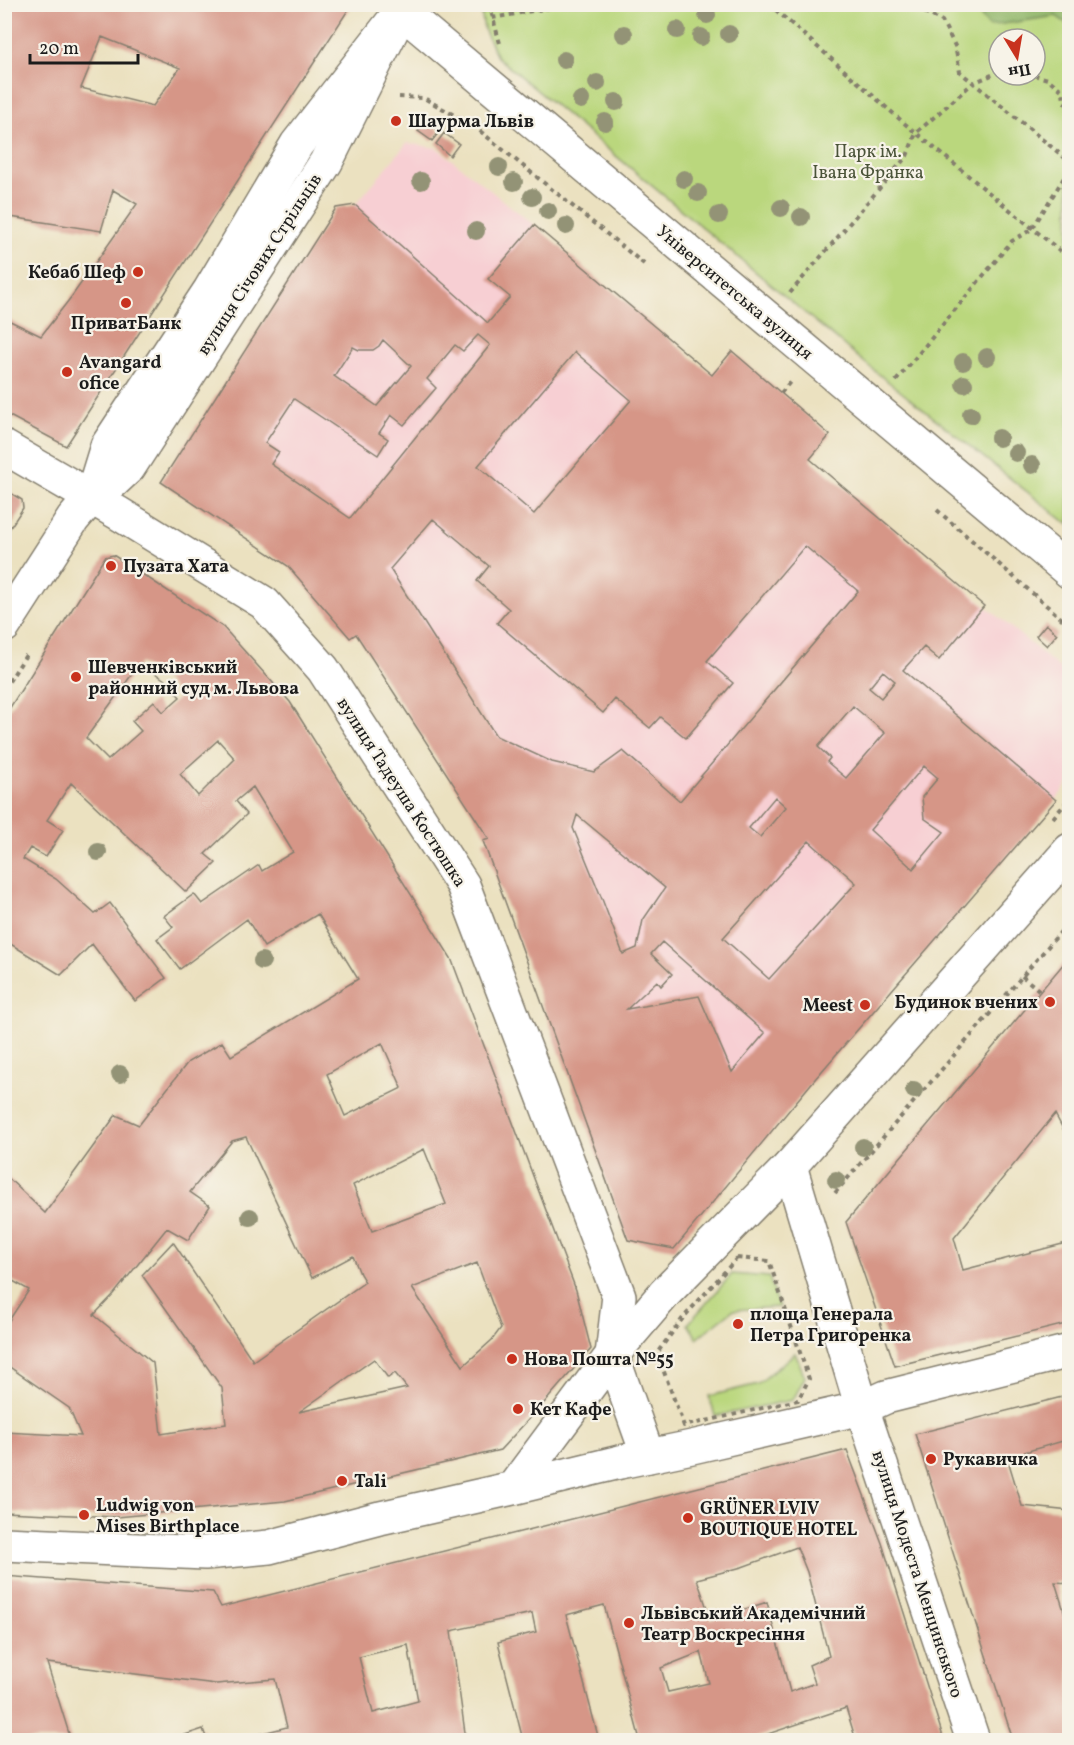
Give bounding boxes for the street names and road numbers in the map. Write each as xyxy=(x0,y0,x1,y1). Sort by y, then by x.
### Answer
street label: вулиця Січових Стрільців xyxy=(192,169,329,361)
street label: Університетська вулиця xyxy=(650,220,818,366)
street label: вулиця Тадеуша Костюшка xyxy=(330,693,472,893)
street label: вулиця Модеста Менцинського xyxy=(865,1448,968,1701)

